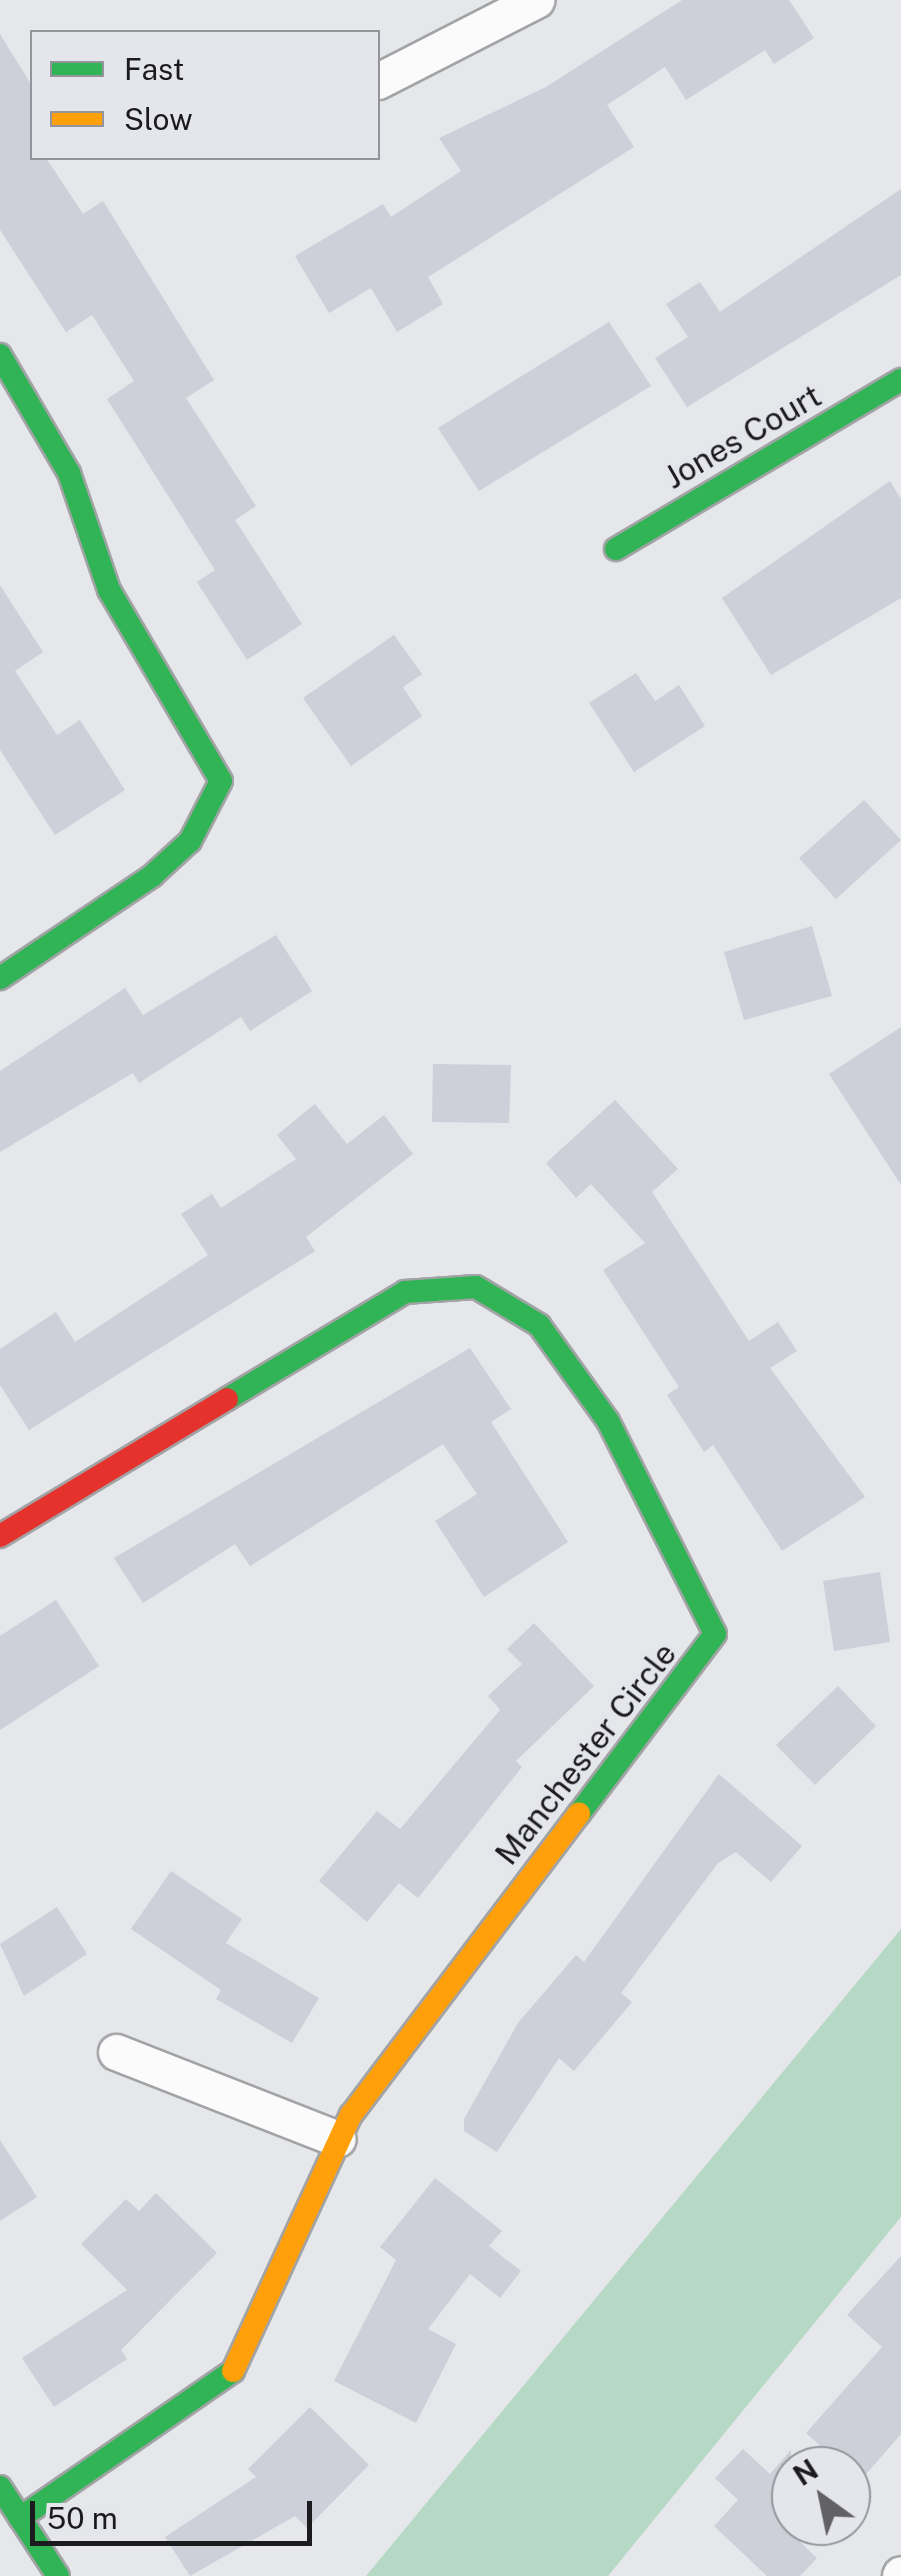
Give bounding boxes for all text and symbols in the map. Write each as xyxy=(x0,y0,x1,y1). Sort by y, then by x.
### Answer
legend xyxy=(30,30,380,160)
text: Fast xyxy=(124,51,184,87)
text: Slow xyxy=(124,101,193,137)
street label: Jones Court xyxy=(658,377,828,497)
street label: Manchester Circle xyxy=(487,1635,685,1873)
north arrow xyxy=(771,2446,871,2546)
text: N xyxy=(787,2452,824,2492)
scale bar xyxy=(35,2481,318,2543)
text: 50 m xyxy=(47,2500,118,2536)

